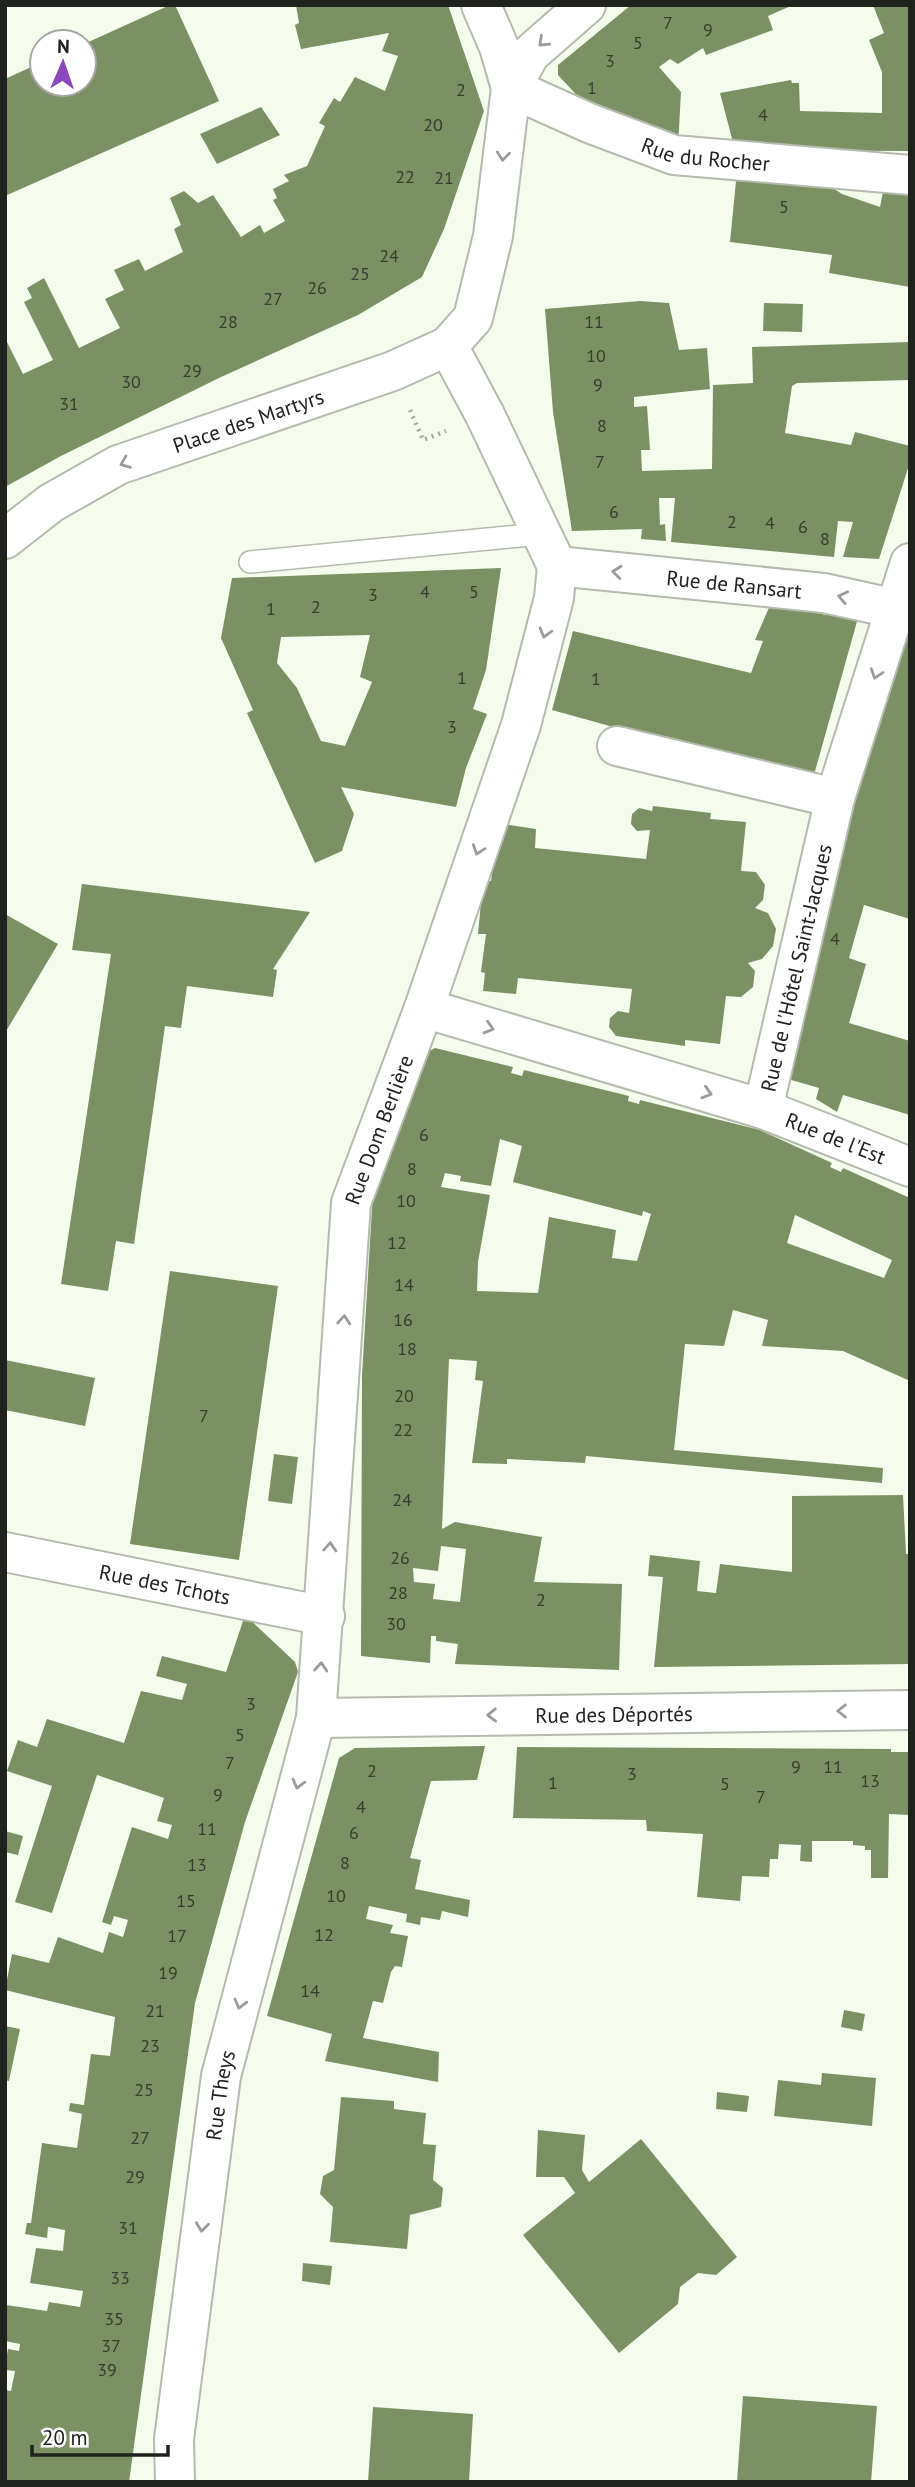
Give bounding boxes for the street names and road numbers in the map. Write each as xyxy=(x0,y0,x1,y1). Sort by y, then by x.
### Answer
street label: Rue du Rocher xyxy=(638,131,771,177)
street label: Place des Martyrs xyxy=(169,382,327,459)
street label: Rue de Ransart xyxy=(665,564,803,604)
street label: Rue de l'Hôtel Saint-Jacques xyxy=(754,841,837,1094)
street label: Rue Dom Berlière xyxy=(338,1051,419,1208)
street label: Rue de l'Est xyxy=(782,1106,890,1170)
street label: Rue des Tchots xyxy=(97,1558,233,1610)
street label: Rue des Déportés xyxy=(535,1699,693,1729)
street label: Rue Theys xyxy=(199,2047,241,2142)

